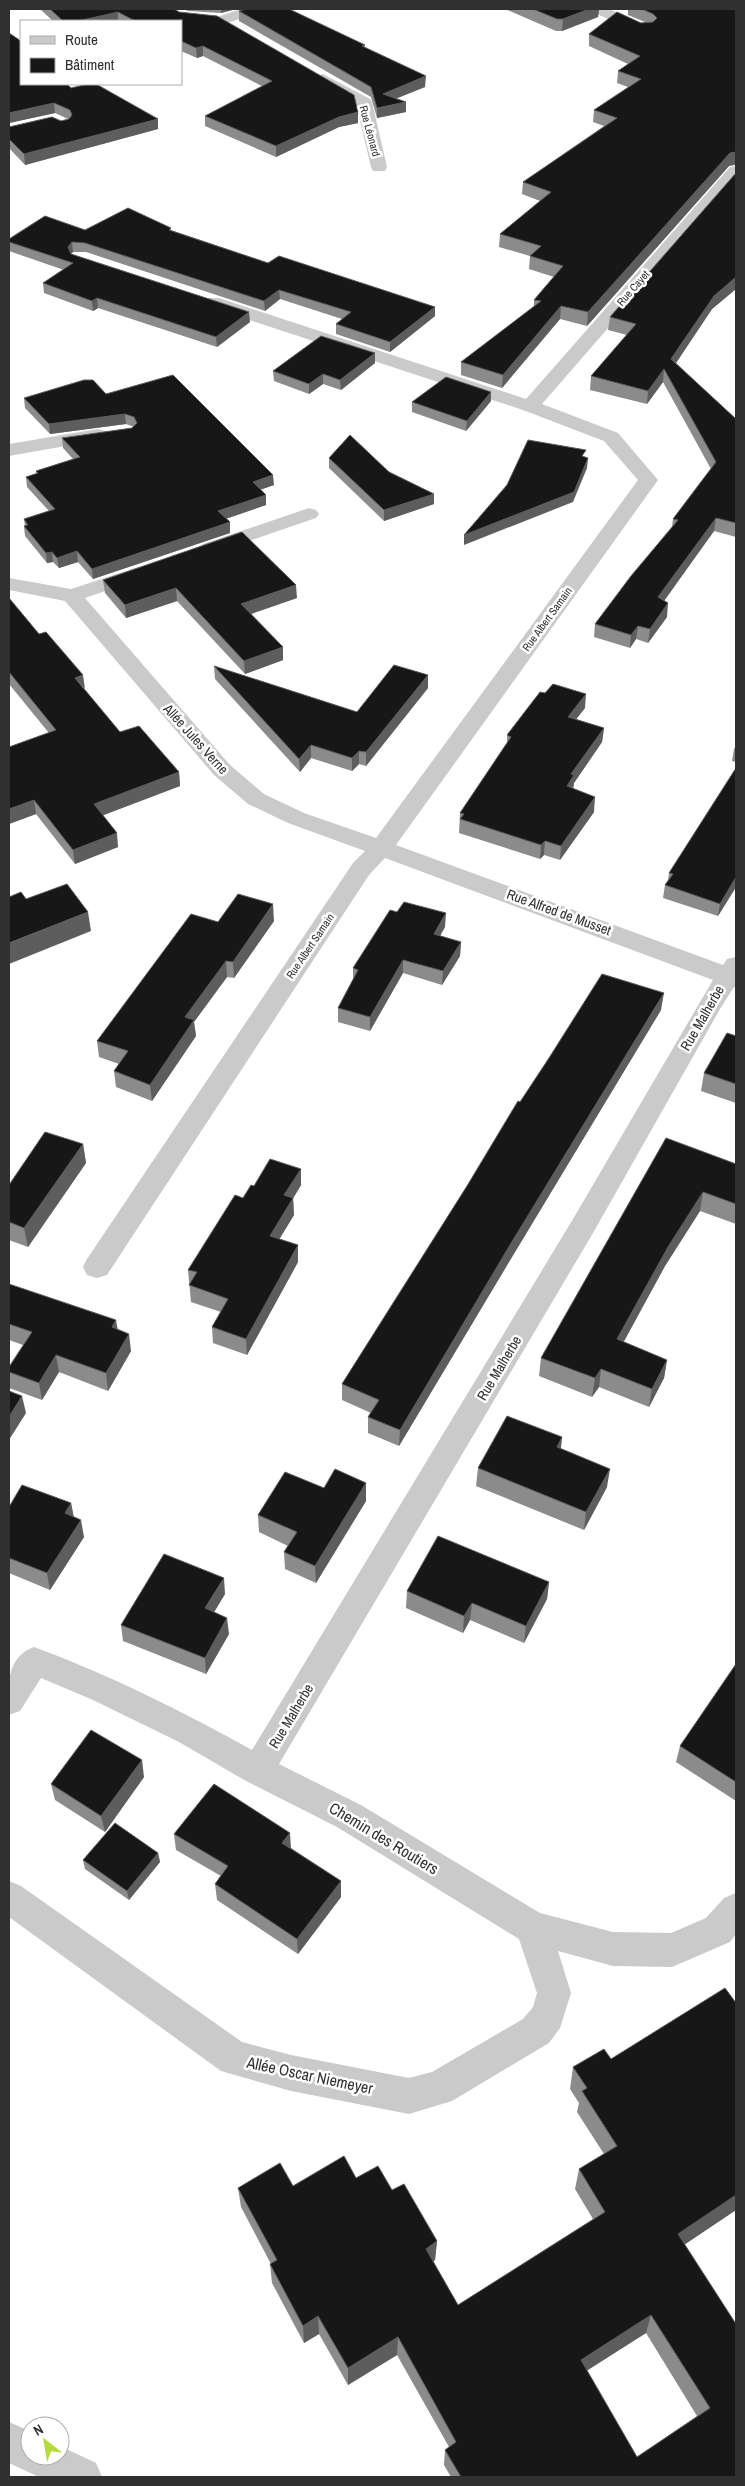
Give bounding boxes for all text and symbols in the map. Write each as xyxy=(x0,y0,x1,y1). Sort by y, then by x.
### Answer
legend xyxy=(20,20,182,85)
text: Route xyxy=(65,29,98,50)
text: Bâtiment xyxy=(65,54,115,75)
street label: Rue Léonard xyxy=(356,104,384,158)
street label: Rue Cayet xyxy=(614,267,653,309)
street label: Rue Albert Samain xyxy=(519,584,575,654)
street label: Allée Jules Verne xyxy=(159,699,232,778)
street label: Rue Alfred de Musset xyxy=(504,885,614,939)
street label: Rue Albert Samain xyxy=(283,911,337,981)
street label: Rue Malherbe xyxy=(676,982,728,1054)
street label: Rue Malherbe xyxy=(473,1332,525,1404)
street label: Rue Malherbe xyxy=(265,1680,317,1752)
street label: Chemin des Routiers xyxy=(325,1797,443,1879)
street label: Allée Oscar Niemeyer xyxy=(244,2051,376,2099)
north arrow xyxy=(20,2416,70,2466)
text: N xyxy=(30,2420,46,2440)

